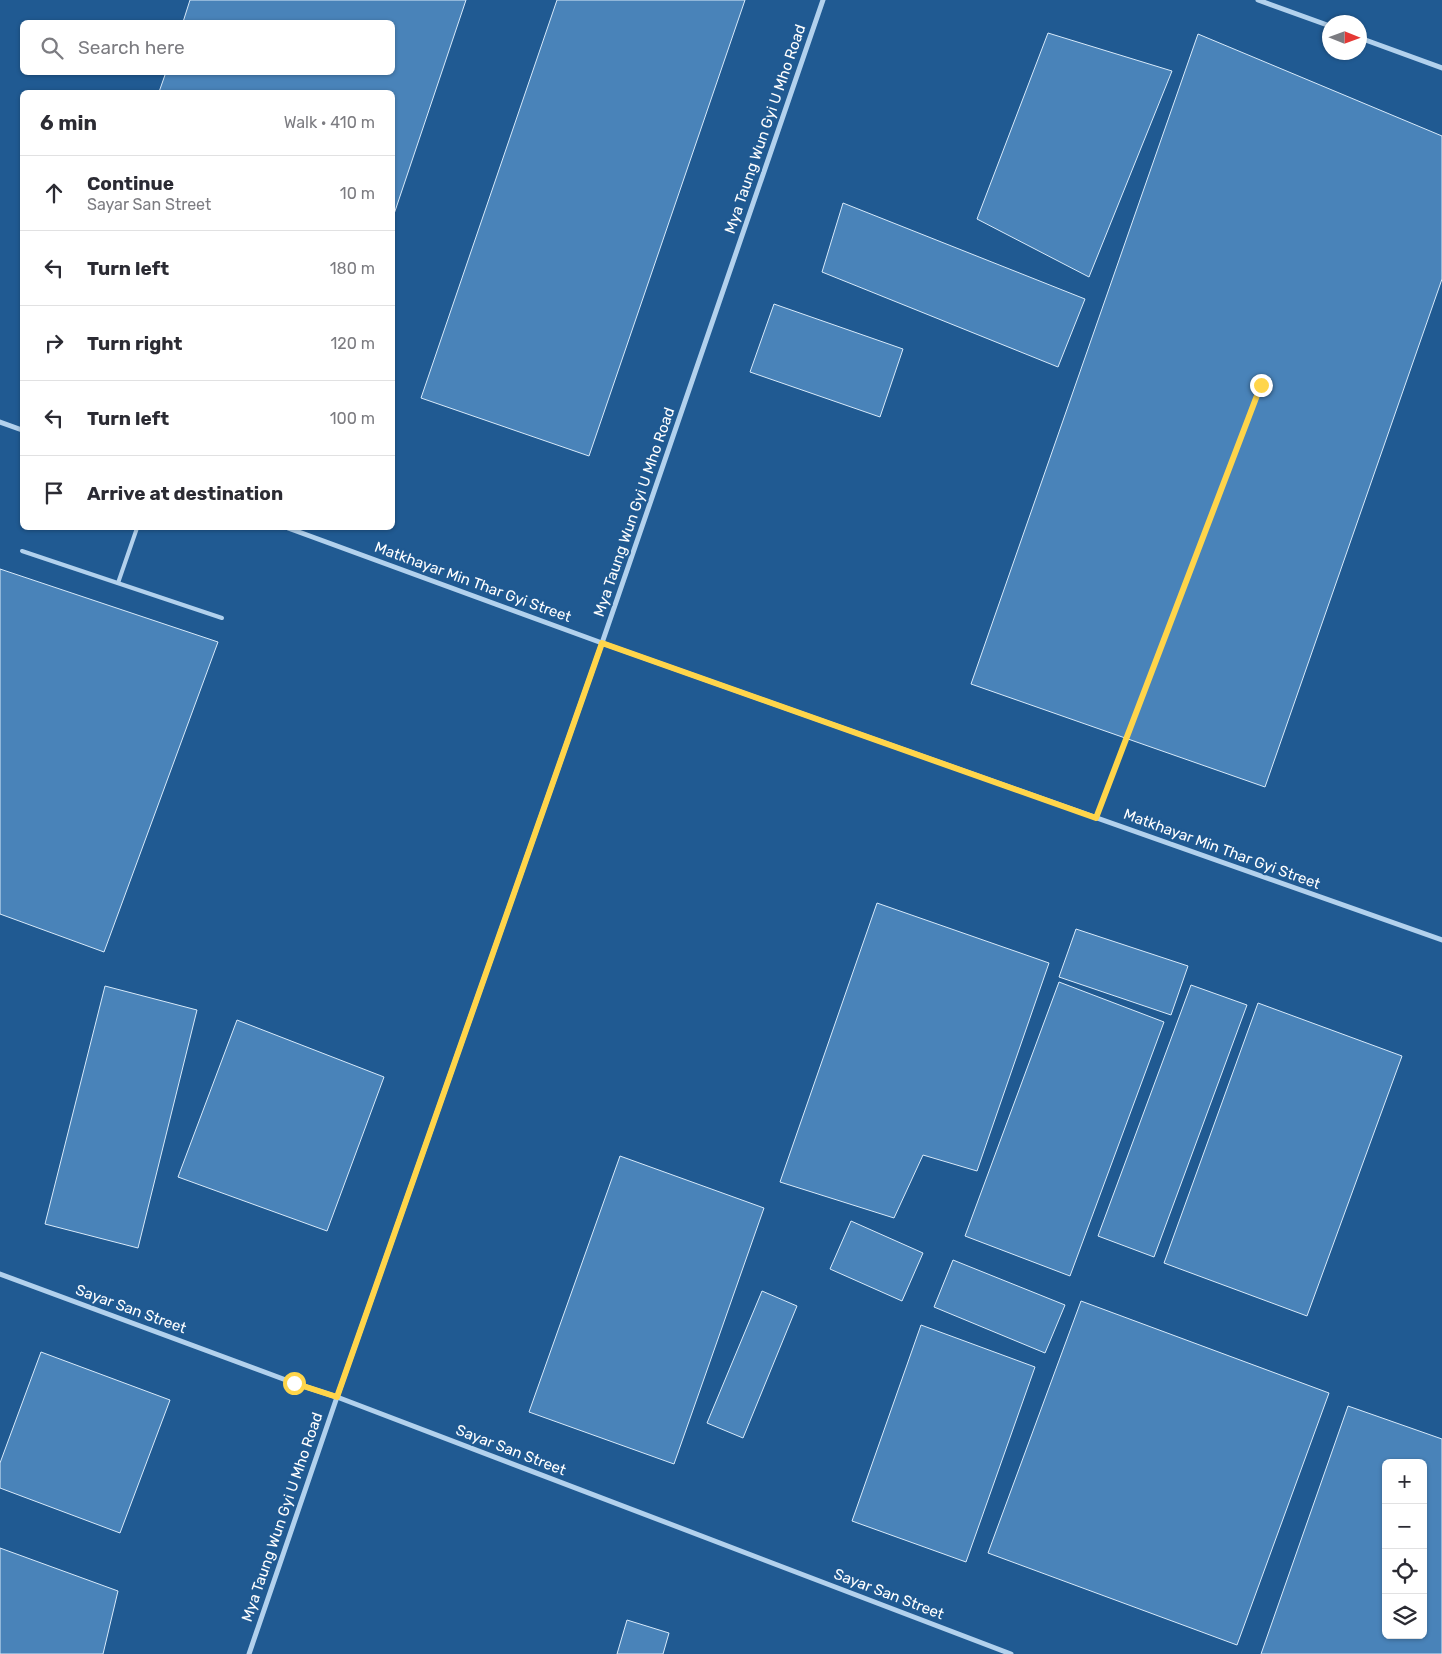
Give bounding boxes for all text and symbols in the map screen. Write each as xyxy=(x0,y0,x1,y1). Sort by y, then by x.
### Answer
north arrow xyxy=(1322,15,1367,60)
search box xyxy=(20,20,395,75)
street label: Mya Taung Wun Gyi U Mho Road xyxy=(721,22,809,236)
icon: search xyxy=(38,34,66,62)
text: Search here xyxy=(78,36,185,59)
text: 6 min xyxy=(40,110,97,135)
text: Walk · 410 m xyxy=(284,113,375,132)
text: Continue xyxy=(87,172,174,195)
icon: ahead xyxy=(40,179,68,207)
text: 10 m xyxy=(340,184,375,203)
text: Sayar San Street xyxy=(87,195,211,214)
icon: left xyxy=(40,254,68,282)
text: Turn left xyxy=(87,257,169,280)
text: 180 m xyxy=(330,259,375,278)
icon: right xyxy=(40,329,68,357)
text: Turn right xyxy=(87,332,182,355)
text: 120 m xyxy=(330,334,375,353)
route end xyxy=(1250,374,1273,397)
icon: left xyxy=(40,404,68,432)
street label: Mya Taung Wun Gyi U Mho Road xyxy=(590,405,678,619)
text: Turn left xyxy=(87,407,169,430)
text: 100 m xyxy=(330,409,375,428)
icon: arrive xyxy=(40,479,68,507)
text: Arrive at destination xyxy=(87,482,283,505)
street label: Matkhayar Min Thar Gyi Street xyxy=(372,538,574,626)
street label: Matkhayar Min Thar Gyi Street xyxy=(1121,805,1323,893)
street label: Sayar San Street xyxy=(73,1281,189,1337)
route start xyxy=(283,1372,306,1395)
street label: Mya Taung Wun Gyi U Mho Road xyxy=(238,1410,326,1624)
street label: Sayar San Street xyxy=(453,1421,569,1479)
map controls xyxy=(1382,1459,1427,1639)
button: + xyxy=(1382,1459,1427,1504)
button: − xyxy=(1382,1504,1427,1549)
button: locate xyxy=(1382,1549,1427,1594)
street label: Sayar San Street xyxy=(831,1565,947,1623)
button: layers xyxy=(1382,1594,1427,1639)

